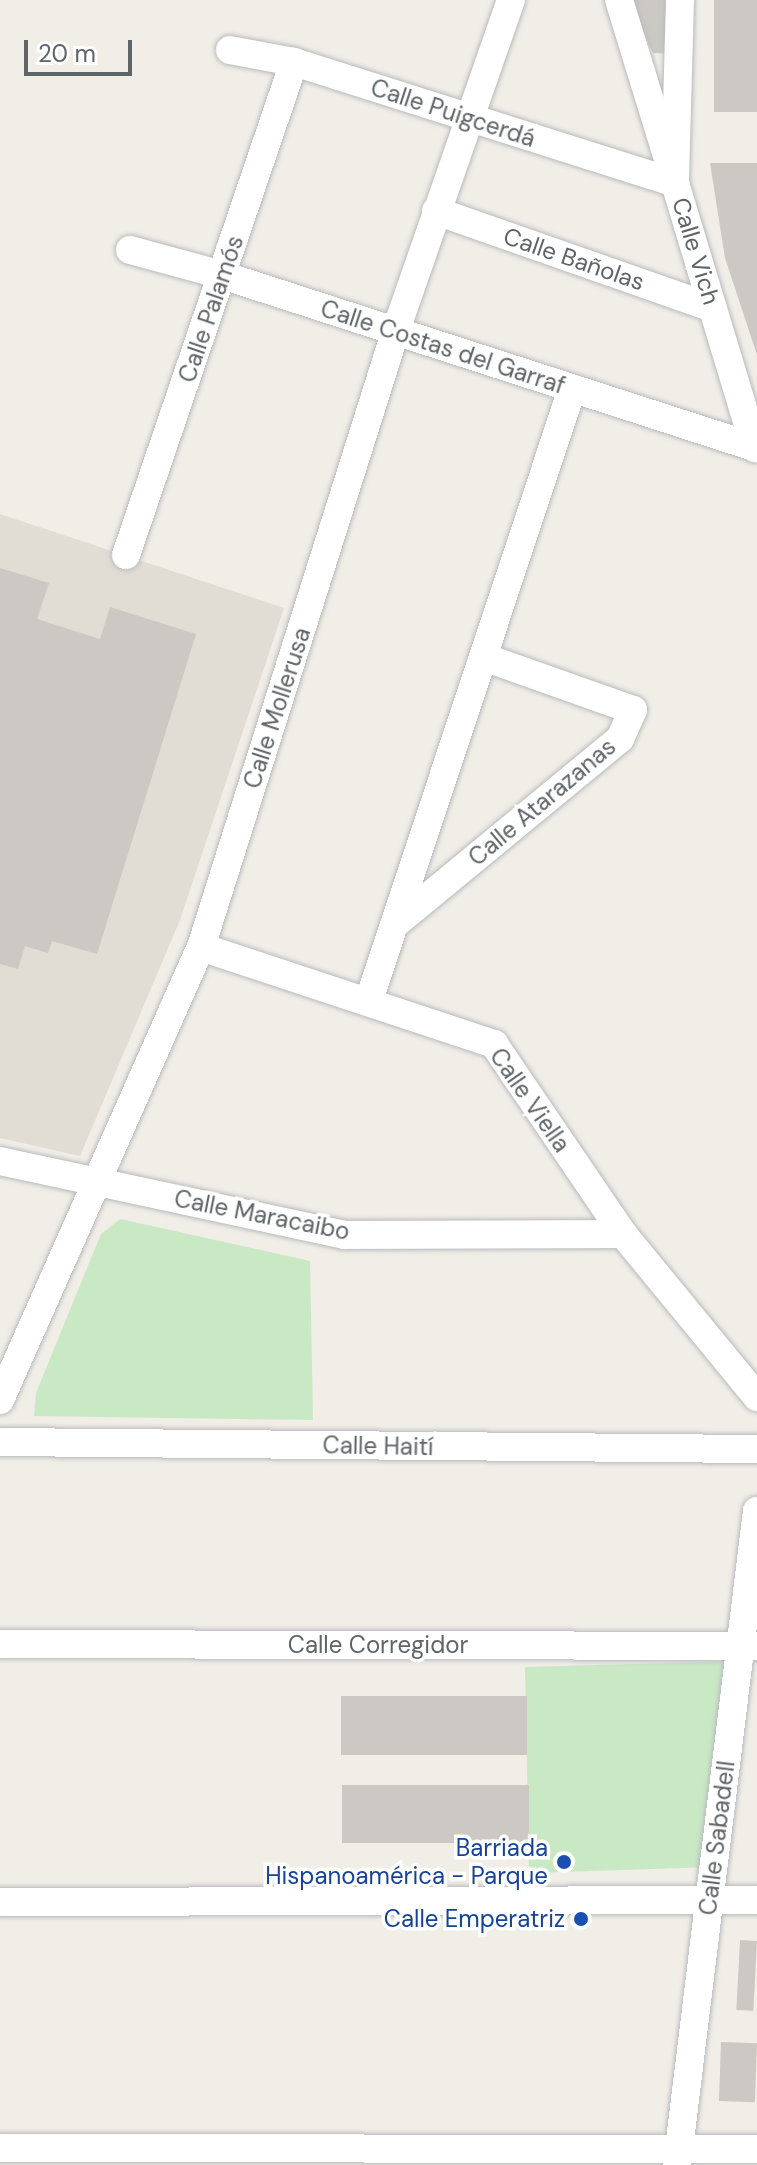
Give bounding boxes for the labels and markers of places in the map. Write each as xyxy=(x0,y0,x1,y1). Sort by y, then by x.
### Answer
place label: Barriada Hispanoamérica - Parque xyxy=(265,1834,548,1890)
marker: Barriada Hispanoamérica - Parque xyxy=(555,1853,573,1871)
place label: Calle Emperatriz xyxy=(384,1905,565,1933)
marker: Calle Emperatriz xyxy=(572,1910,590,1928)

